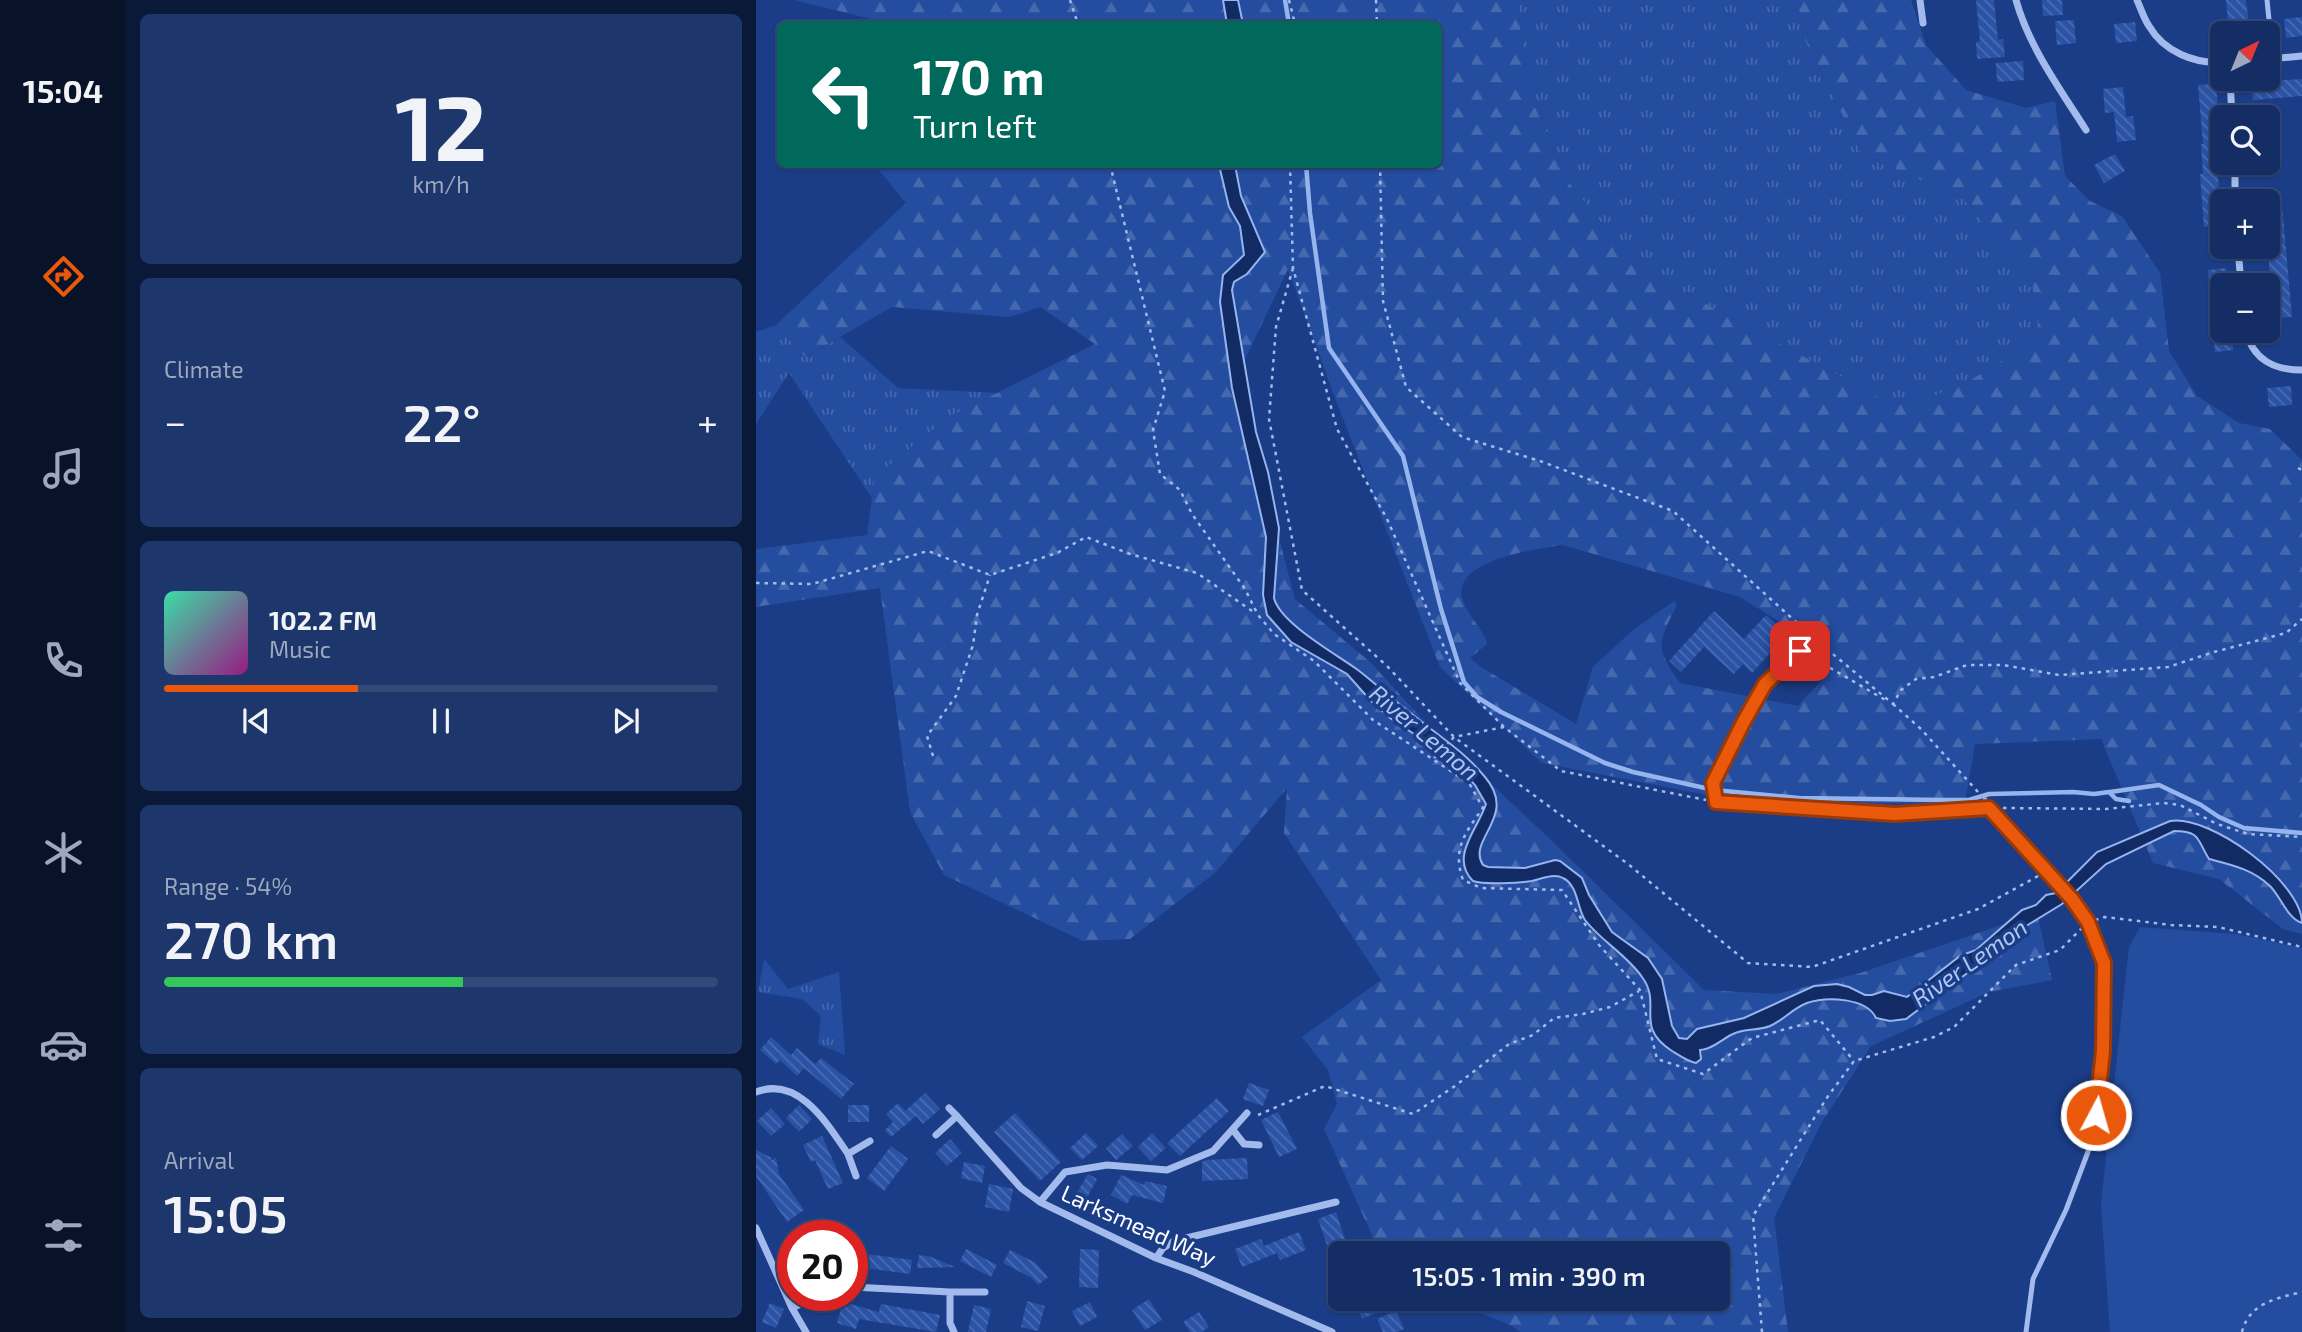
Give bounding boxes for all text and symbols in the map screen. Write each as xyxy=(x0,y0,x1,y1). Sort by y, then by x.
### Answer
north arrow xyxy=(2210,21,2280,91)
map controls xyxy=(2210,21,2280,343)
text: 170 m xyxy=(913,46,1045,105)
icon: left xyxy=(798,49,889,140)
text: 12 xyxy=(395,70,487,179)
text: 15:04 xyxy=(23,71,103,109)
button: search xyxy=(2210,105,2280,175)
text: Turn left xyxy=(913,106,1037,144)
text: km/h xyxy=(412,170,470,198)
button: + xyxy=(2210,189,2280,259)
icon: directions xyxy=(39,252,88,301)
button: − xyxy=(2210,273,2280,343)
text: Climate xyxy=(164,355,244,383)
text: 22° xyxy=(403,390,481,452)
text: − xyxy=(164,398,186,444)
text: + xyxy=(697,398,718,444)
icon: music xyxy=(39,444,88,493)
text: 102.2 FM xyxy=(269,604,377,635)
pin xyxy=(1770,621,1830,681)
icon: arrive xyxy=(1781,632,1819,670)
text: Music xyxy=(269,635,331,663)
icon: phone xyxy=(39,636,88,685)
water label: River Lemon xyxy=(1364,678,1486,786)
icon: previous xyxy=(237,702,275,740)
icon: pause xyxy=(422,702,460,740)
icon: next xyxy=(607,702,645,740)
icon: climate xyxy=(39,828,88,877)
text: Range · 54% xyxy=(164,872,292,900)
text: 270 km xyxy=(164,907,338,969)
water label: River Lemon xyxy=(1906,912,2032,1012)
icon: car xyxy=(39,1020,88,1069)
position arrow xyxy=(2059,1078,2133,1152)
text: Arrival xyxy=(164,1146,234,1174)
street label: Larksmead Way xyxy=(1057,1178,1221,1272)
text: 15:05 xyxy=(164,1181,288,1243)
icon: filters xyxy=(39,1211,88,1260)
speed limit sign: 20 xyxy=(777,1220,868,1311)
text: 15:05 · 1 min · 390 m xyxy=(1412,1260,1646,1291)

